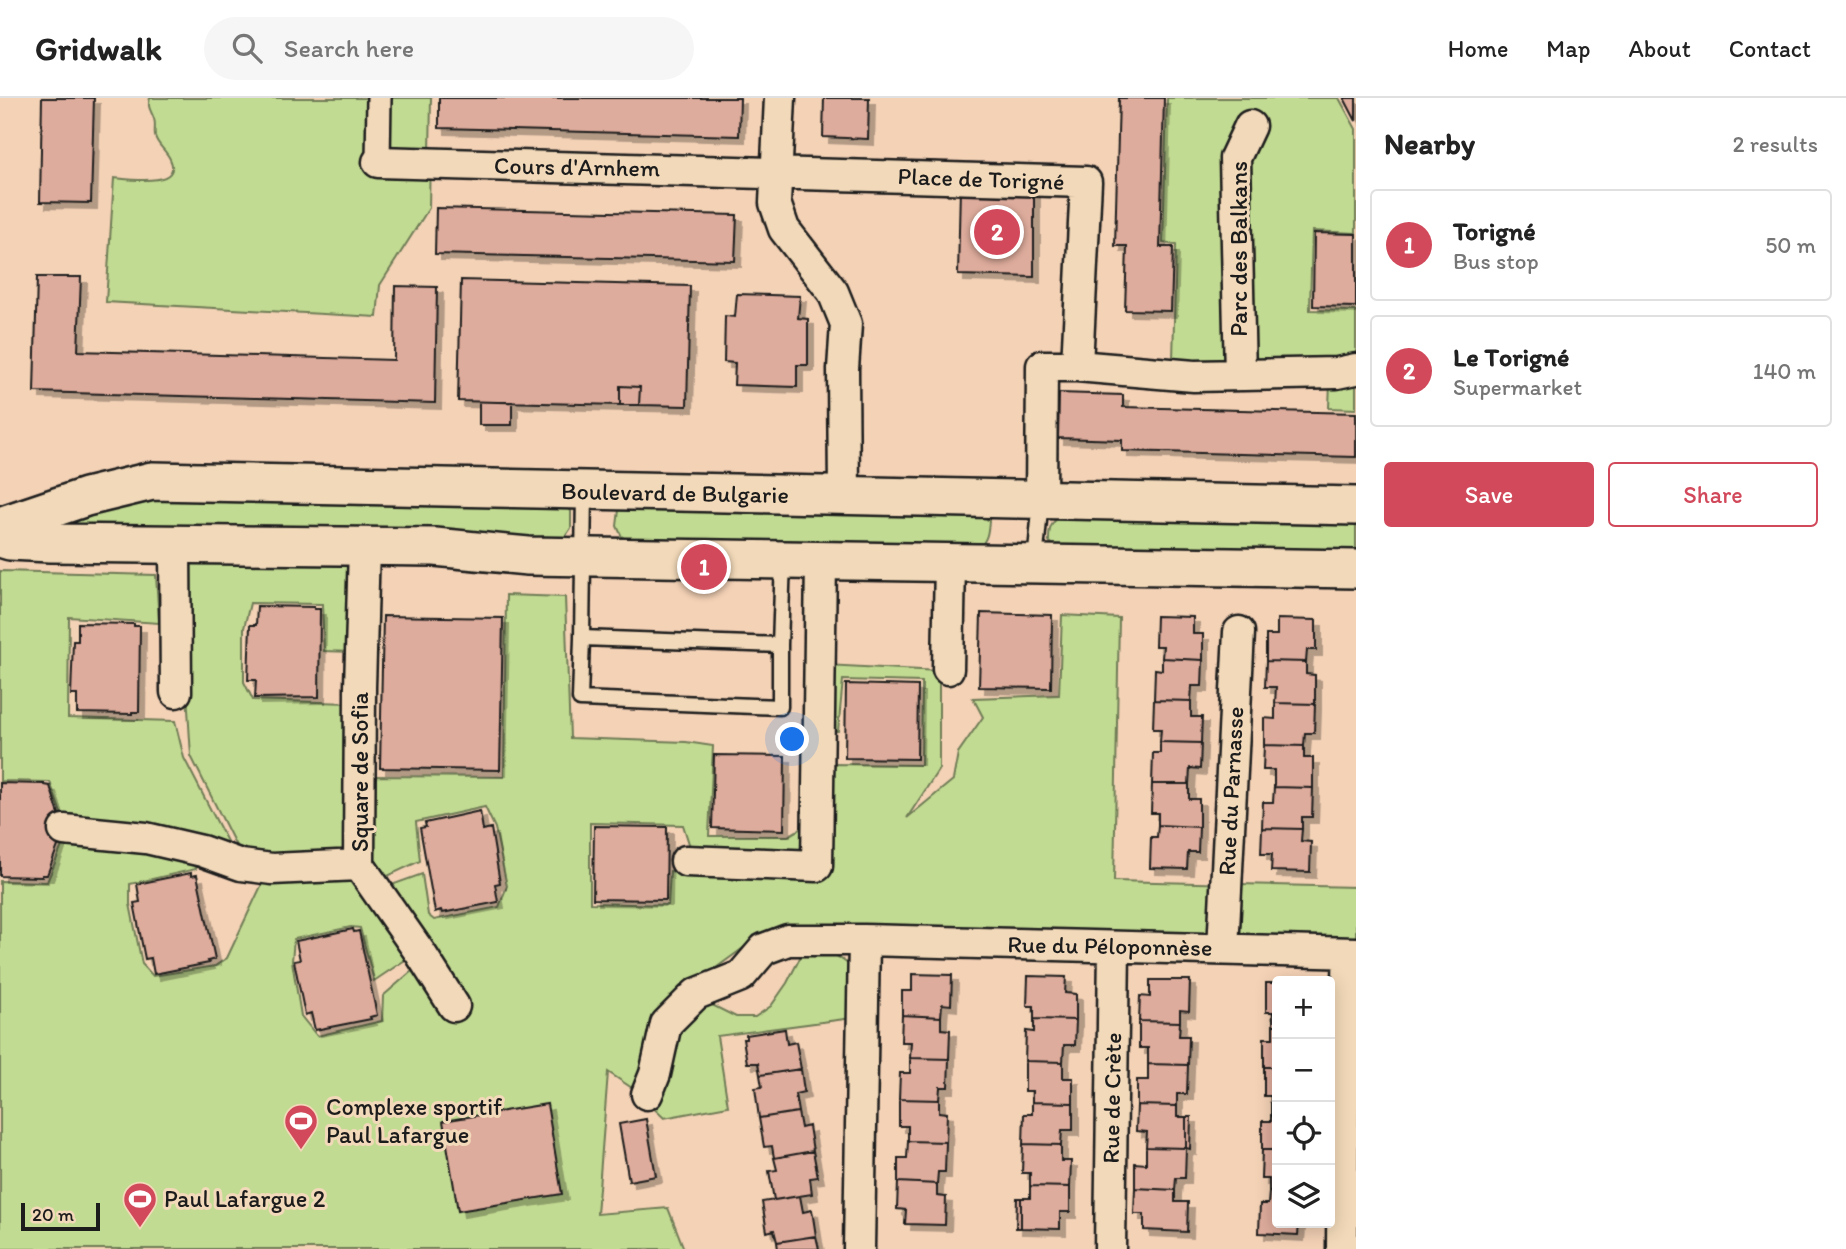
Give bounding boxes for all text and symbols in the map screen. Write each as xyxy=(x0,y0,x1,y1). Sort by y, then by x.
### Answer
search box xyxy=(204,17,694,80)
text: Gridwalk xyxy=(35,29,162,68)
icon: search xyxy=(228,29,266,67)
text: Search here xyxy=(284,32,414,64)
text: Home xyxy=(1448,34,1508,63)
text: Map xyxy=(1546,34,1590,63)
text: About xyxy=(1628,34,1691,63)
text: Contact xyxy=(1729,34,1811,63)
text: Nearby xyxy=(1384,125,1475,162)
text: 2 results xyxy=(1732,130,1818,158)
street label: Cours d'Arnhem xyxy=(494,151,660,182)
street label: Place de Torigné xyxy=(897,161,1065,196)
street label: Parc des Balkans xyxy=(1224,161,1253,337)
pin: 2 xyxy=(974,206,1020,258)
text: Torigné xyxy=(1453,215,1536,247)
text: 1 xyxy=(1404,231,1414,259)
text: 50 m xyxy=(1765,231,1816,259)
text: Bus stop xyxy=(1453,247,1539,275)
text: Le Torigné xyxy=(1453,341,1569,373)
text: 2 xyxy=(1403,357,1415,385)
text: 140 m xyxy=(1753,357,1816,385)
text: Supermarket xyxy=(1453,373,1582,401)
button: Save xyxy=(1384,462,1594,527)
button: Share xyxy=(1608,462,1818,527)
street label: Boulevard de Bulgarie xyxy=(561,476,789,509)
pin: 1 xyxy=(681,541,727,593)
street label: Square de Sofia xyxy=(345,691,374,852)
street label: Rue du Parnasse xyxy=(1212,706,1249,876)
your location xyxy=(775,722,809,756)
street label: Rue du Péloponnèse xyxy=(1007,929,1213,962)
map controls xyxy=(1272,976,1335,1228)
button: + xyxy=(1272,976,1335,1039)
street label: Rue de Crète xyxy=(1096,1032,1127,1164)
button: − xyxy=(1272,1039,1335,1102)
place label: Complexe sportif Paul Lafargue xyxy=(326,1092,503,1149)
sports icon: Complexe sportif Paul Lafargue xyxy=(282,1102,320,1151)
button: locate xyxy=(1272,1102,1335,1165)
button: layers xyxy=(1272,1165,1335,1228)
sports icon: Paul Lafargue 2 xyxy=(121,1180,159,1229)
place label: Paul Lafargue 2 xyxy=(164,1184,326,1213)
scale bar xyxy=(21,1200,100,1232)
text: 20 m xyxy=(32,1203,74,1226)

